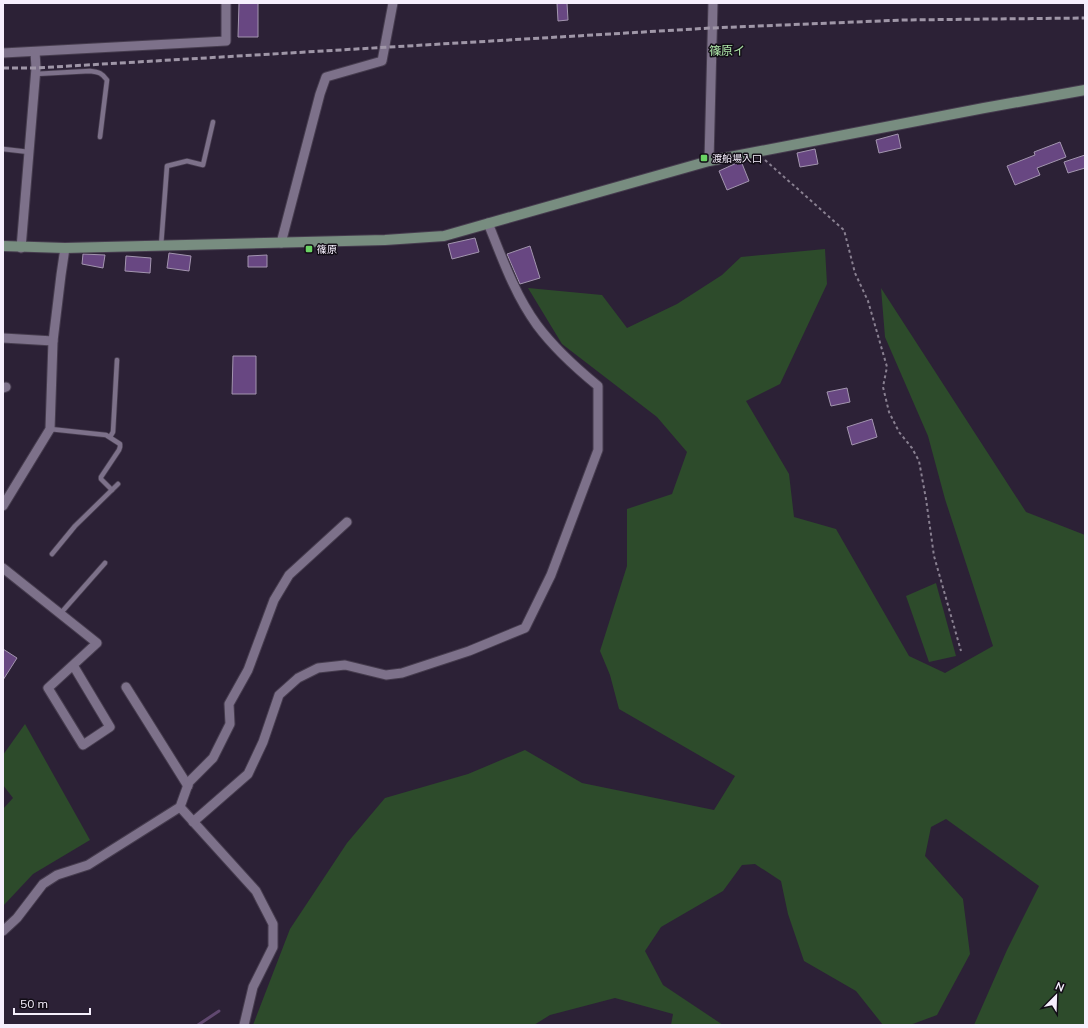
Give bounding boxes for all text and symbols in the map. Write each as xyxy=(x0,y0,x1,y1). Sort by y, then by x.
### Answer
district label: 篠原イ xyxy=(709,43,745,58)
place label: 渡船場入口 xyxy=(712,152,762,165)
marker: 渡船場入口 xyxy=(699,153,709,163)
place label: 篠原 xyxy=(317,243,337,256)
marker: 篠原 xyxy=(304,244,314,254)
north arrow xyxy=(1036,976,1076,1016)
text: N xyxy=(1053,979,1066,995)
scale bar xyxy=(14,990,90,1016)
text: 50 m xyxy=(20,996,48,1011)

